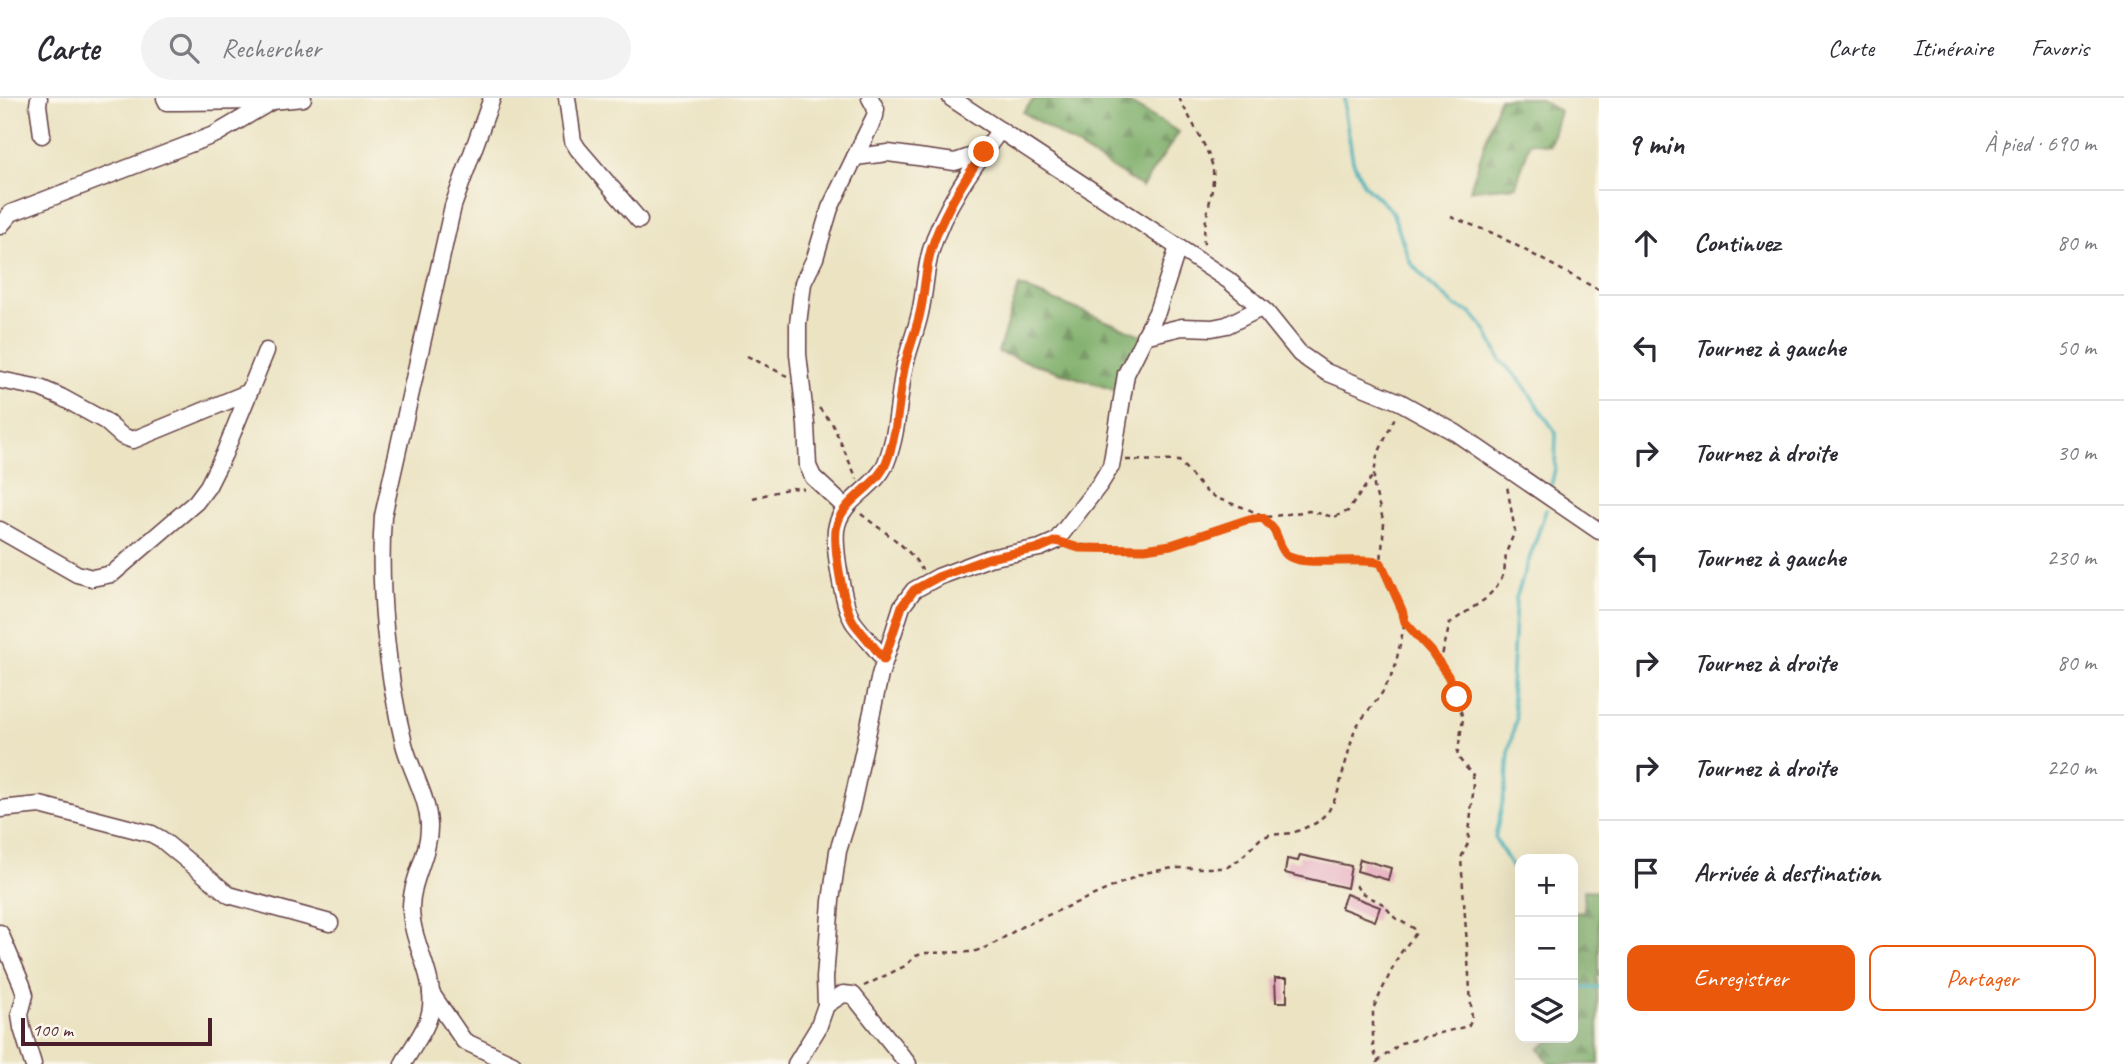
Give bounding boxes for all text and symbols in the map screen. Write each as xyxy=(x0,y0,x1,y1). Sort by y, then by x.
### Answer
search box xyxy=(141,17,631,80)
text: Carte xyxy=(35,27,99,69)
icon: search xyxy=(165,29,203,67)
text: Rechercher xyxy=(221,32,321,65)
text: Carte xyxy=(1828,33,1874,63)
text: Itinéraire xyxy=(1912,33,1993,63)
text: Favoris xyxy=(2031,33,2089,63)
text: 9 min xyxy=(1627,125,1684,163)
text: À pied · 690 m xyxy=(1984,129,2096,158)
route end xyxy=(968,136,999,167)
icon: ahead xyxy=(1627,224,1665,262)
text: Continuez xyxy=(1694,226,1780,259)
text: 80 m xyxy=(2057,228,2096,257)
icon: left xyxy=(1627,329,1665,367)
text: Tournez à gauche xyxy=(1694,331,1845,364)
text: 50 m xyxy=(2057,333,2096,362)
icon: right xyxy=(1627,434,1665,472)
text: Tournez à droite xyxy=(1694,436,1836,469)
text: 30 m xyxy=(2057,438,2096,467)
icon: left xyxy=(1627,539,1665,577)
text: Tournez à gauche xyxy=(1694,541,1845,574)
text: 230 m xyxy=(2047,543,2096,572)
icon: right xyxy=(1627,644,1665,682)
text: Tournez à droite xyxy=(1694,646,1836,679)
text: 80 m xyxy=(2057,648,2096,677)
route start xyxy=(1441,681,1472,712)
icon: right xyxy=(1627,749,1665,787)
text: Tournez à droite xyxy=(1694,751,1836,784)
text: 220 m xyxy=(2047,753,2096,782)
map controls xyxy=(1515,854,1578,1043)
button: + xyxy=(1515,854,1578,917)
icon: arrive xyxy=(1627,854,1665,892)
text: Arrivée à destination xyxy=(1694,856,1880,889)
button: − xyxy=(1515,917,1578,980)
button: Enregistrer xyxy=(1627,945,1855,1011)
button: Partager xyxy=(1869,945,2096,1011)
button: layers xyxy=(1515,980,1578,1043)
scale bar xyxy=(21,1015,212,1047)
text: 100 m xyxy=(32,1018,73,1042)

